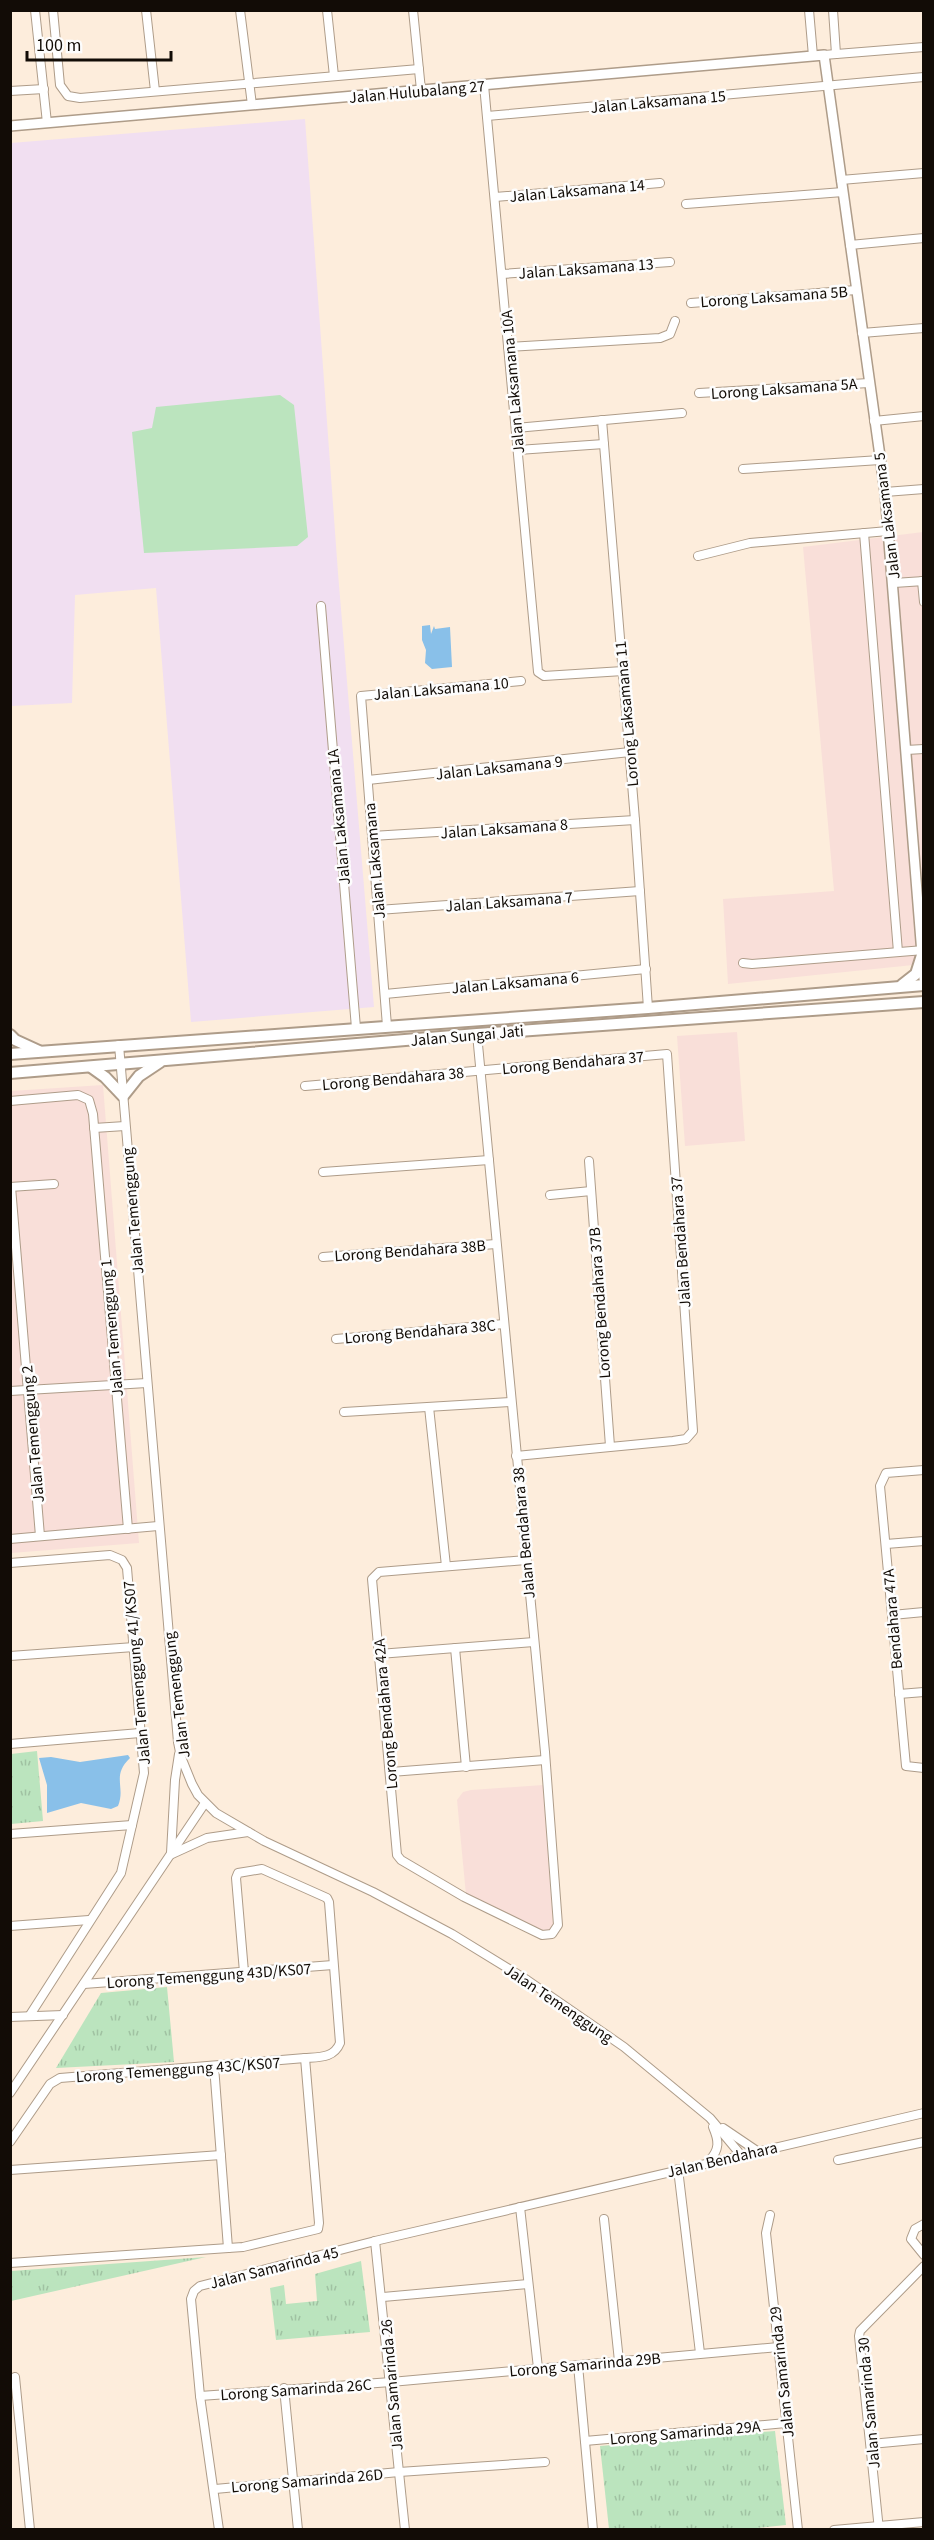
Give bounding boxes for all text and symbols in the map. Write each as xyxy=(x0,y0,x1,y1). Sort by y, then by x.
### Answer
scale bar xyxy=(27,24,171,62)
text: 100 m xyxy=(36,33,81,58)
street label: Jalan Hulubalang 27 xyxy=(348,75,486,109)
street label: Jalan Laksamana 15 xyxy=(590,85,727,119)
street label: Jalan Laksamana 14 xyxy=(509,174,646,208)
street label: Jalan Laksamana 13 xyxy=(518,253,655,285)
street label: Lorong Laksamana 5B xyxy=(700,281,848,313)
street label: Jalan Laksamana 10A xyxy=(496,309,530,455)
street label: Lorong Laksamana 5A xyxy=(710,373,858,405)
street label: Jalan Laksamana 5 xyxy=(868,451,906,581)
street label: Lorong Laksamana 11 xyxy=(610,640,644,788)
street label: Jalan Laksamana 10 xyxy=(373,672,510,706)
street label: Jalan Laksamana 1A xyxy=(322,748,356,886)
street label: Jalan Laksamana 9 xyxy=(434,750,564,786)
street label: Jalan Laksamana xyxy=(359,802,391,920)
street label: Jalan Laksamana 8 xyxy=(440,814,569,844)
street label: Jalan Laksamana 7 xyxy=(445,887,574,917)
street label: Jalan Laksamana 6 xyxy=(451,966,580,1000)
street label: Jalan Sungai Jati xyxy=(410,1020,525,1052)
street label: Lorong Bendahara 37 xyxy=(501,1046,645,1080)
street label: Lorong Bendahara 38 xyxy=(321,1062,465,1096)
street label: Jalan Temenggung xyxy=(117,1147,149,1275)
street label: Jalan Bendahara 37 xyxy=(665,1175,697,1309)
street label: Lorong Bendahara 37B xyxy=(584,1226,616,1379)
street label: Lorong Bendahara 38B xyxy=(334,1235,487,1267)
street label: Jalan Temenggung 1 xyxy=(95,1258,129,1398)
street label: Lorong Bendahara 38C xyxy=(344,1314,497,1350)
street label: Jalan Temenggung 2 xyxy=(16,1364,50,1504)
street label: Jalan Bendahara 38 xyxy=(507,1466,541,1600)
street label: Bendahara 47A xyxy=(878,1567,908,1670)
street label: Jalan Temenggung 41/KS07 xyxy=(118,1580,156,1766)
street label: Jalan Temenggung xyxy=(158,1631,196,1759)
street label: Lorong Bendahara 42A xyxy=(368,1637,404,1790)
street label: Lorong Temenggung 43D/KS07 xyxy=(106,1958,312,1994)
street label: Jalan Temenggung xyxy=(500,1959,617,2048)
street label: Lorong Temenggung 43C/KS07 xyxy=(75,2052,281,2088)
street label: Jalan Bendahara xyxy=(665,2137,780,2183)
street label: Jalan Samarinda 45 xyxy=(208,2241,341,2295)
street label: Jalan Samarinda 29 xyxy=(764,2305,800,2439)
street label: Jalan Samarinda 26 xyxy=(375,2318,409,2452)
street label: Jalan Samarinda 30 xyxy=(852,2336,886,2470)
street label: Lorong Samarinda 29B xyxy=(508,2347,662,2383)
street label: Lorong Samarinda 26C xyxy=(220,2374,373,2406)
street label: Lorong Samarinda 29A xyxy=(609,2415,762,2451)
street label: Lorong Samarinda 26D xyxy=(230,2463,384,2499)

